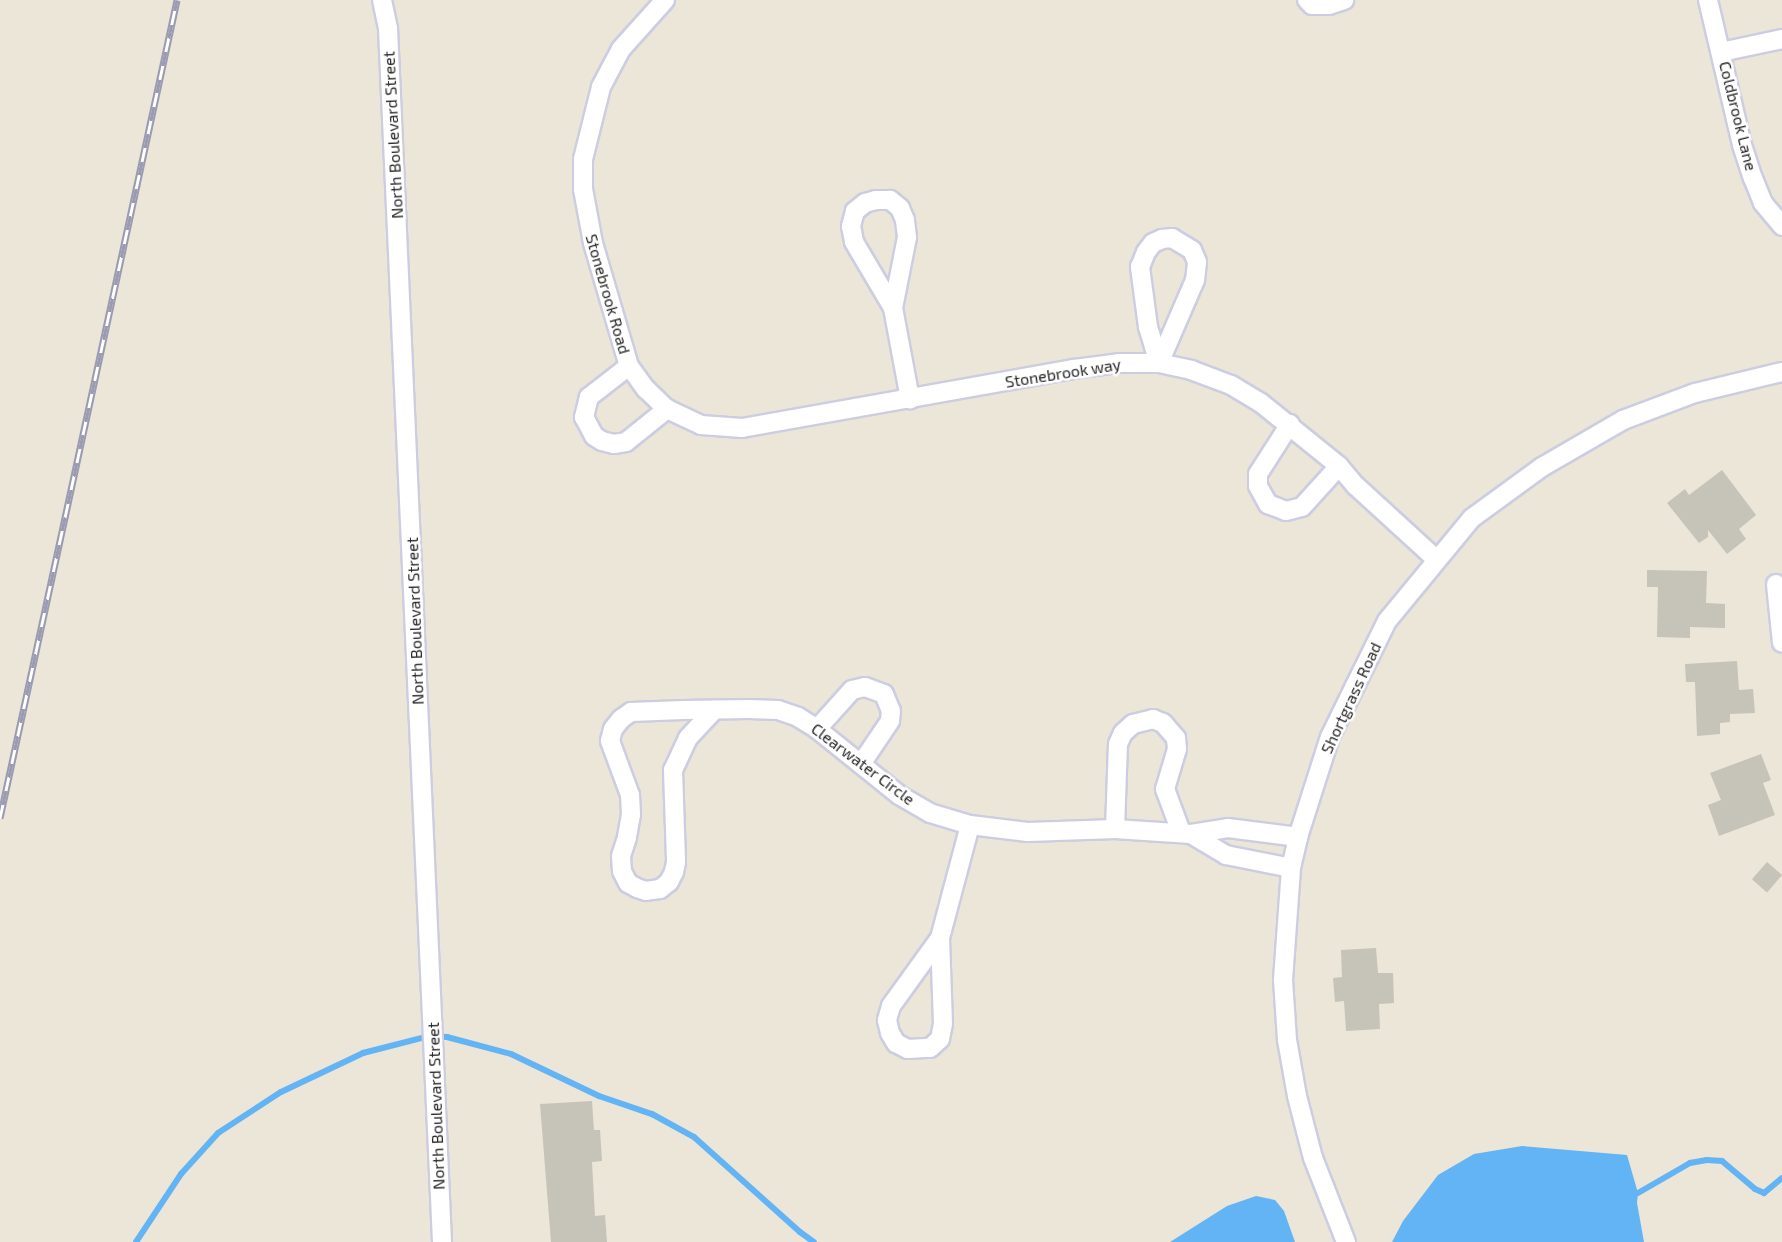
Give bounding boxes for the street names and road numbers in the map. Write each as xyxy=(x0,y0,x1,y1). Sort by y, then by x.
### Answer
street label: North Boulevard Street xyxy=(379,51,407,219)
street label: Coldbrook Lane xyxy=(1715,59,1761,173)
street label: Stonebrook Road xyxy=(582,232,634,356)
street label: Stonebrook way xyxy=(1003,354,1123,392)
street label: North Boulevard Street xyxy=(402,537,428,705)
street label: Shortgrass Road xyxy=(1317,639,1385,757)
street label: Clearwater Circle xyxy=(807,719,919,809)
street label: North Boulevard Street xyxy=(423,1022,449,1190)

